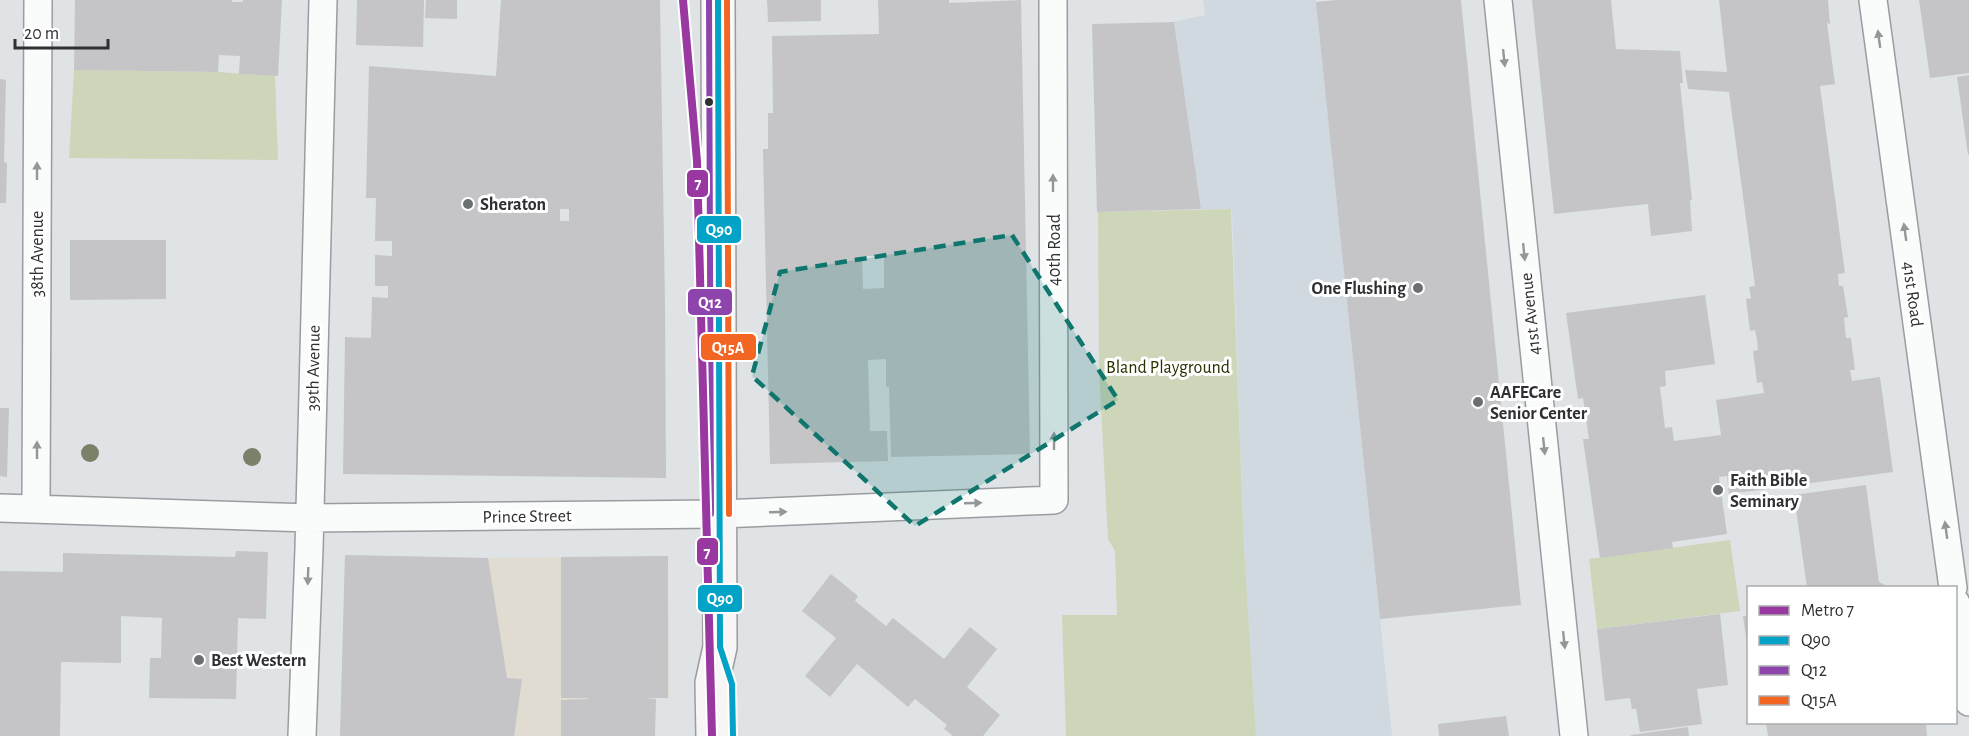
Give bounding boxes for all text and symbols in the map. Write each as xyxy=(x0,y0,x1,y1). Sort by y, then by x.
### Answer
scale bar xyxy=(15,12,108,50)
text: 20 m xyxy=(24,25,59,43)
one-way arrow xyxy=(1874,29,1883,48)
one-way arrow xyxy=(1499,49,1509,68)
unlabelled marker xyxy=(703,96,715,108)
one-way arrow xyxy=(32,161,42,180)
line badge: 7 xyxy=(686,169,709,198)
one-way arrow xyxy=(1049,174,1058,193)
text: 7 xyxy=(695,176,702,192)
place label: Sheraton xyxy=(480,196,546,214)
marker: Sheraton xyxy=(461,197,475,211)
street label: 38th Avenue xyxy=(29,211,47,297)
street label: 40th Road xyxy=(1046,214,1064,286)
line badge: Q90 xyxy=(696,215,742,244)
text: Q90 xyxy=(706,222,732,239)
one-way arrow xyxy=(1900,223,1910,242)
one-way arrow xyxy=(1519,243,1529,262)
street label: 41st Road xyxy=(1899,260,1926,328)
street label: 41st Avenue xyxy=(1518,272,1544,356)
place label: One Flushing xyxy=(1312,280,1407,298)
marker: One Flushing xyxy=(1411,281,1425,295)
line badge: Q12 xyxy=(687,288,733,316)
text: Q12 xyxy=(698,295,722,312)
street label: 39th Avenue xyxy=(304,325,324,411)
line badge: Q15A xyxy=(700,333,757,361)
text: Q15A xyxy=(712,340,745,357)
park label: Bland Playground xyxy=(1106,359,1230,377)
place label: AAFECare Senior Center xyxy=(1490,384,1588,423)
marker: AAFECare Senior Center xyxy=(1471,395,1485,409)
one-way arrow xyxy=(1049,432,1059,451)
one-way arrow xyxy=(1539,437,1549,456)
one-way arrow xyxy=(32,440,42,459)
place label: Faith Bible Seminary xyxy=(1730,472,1807,511)
marker: Faith Bible Seminary xyxy=(1711,483,1725,497)
one-way arrow xyxy=(964,499,983,508)
street label: Prince Street xyxy=(482,507,572,527)
one-way arrow xyxy=(769,507,788,516)
one-way arrow xyxy=(1941,520,1950,539)
line badge: 7 xyxy=(696,537,719,566)
text: 7 xyxy=(704,545,711,561)
one-way arrow xyxy=(304,567,313,586)
line badge: Q90 xyxy=(697,584,743,613)
legend xyxy=(1747,586,1957,724)
text: Q90 xyxy=(707,591,733,608)
text: Metro 7 xyxy=(1801,602,1854,620)
one-way arrow xyxy=(1559,631,1569,650)
text: Q90 xyxy=(1801,632,1830,650)
place label: Best Western xyxy=(211,652,307,670)
marker: Best Western xyxy=(192,653,206,667)
text: Q12 xyxy=(1801,662,1827,680)
text: Q15A xyxy=(1801,692,1837,710)

